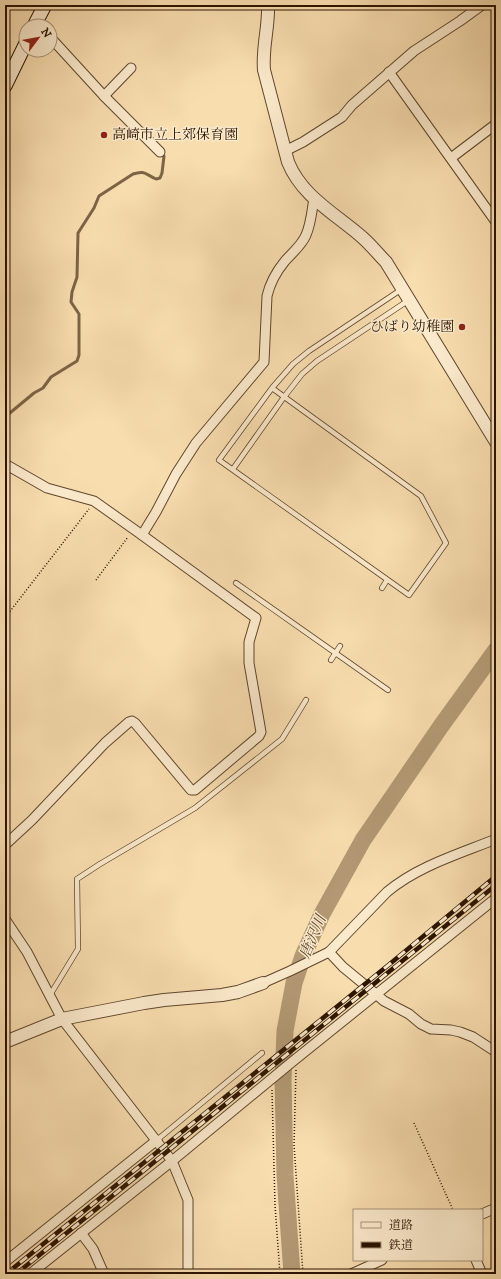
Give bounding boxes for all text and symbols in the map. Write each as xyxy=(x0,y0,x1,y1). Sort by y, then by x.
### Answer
north arrow xyxy=(18,18,58,58)
text: N xyxy=(37,26,54,41)
place label: 高崎市立上郊保育園 xyxy=(112,126,238,144)
marker: 高崎市立上郊保育園 xyxy=(99,130,109,140)
place label: ひばり幼稚園 xyxy=(370,318,454,336)
marker: ひばり幼稚園 xyxy=(457,322,467,332)
water label: 唐沢川 xyxy=(295,911,331,961)
legend xyxy=(353,1209,483,1261)
text: 道路 xyxy=(389,1218,413,1233)
text: 鉄道 xyxy=(388,1238,413,1253)

